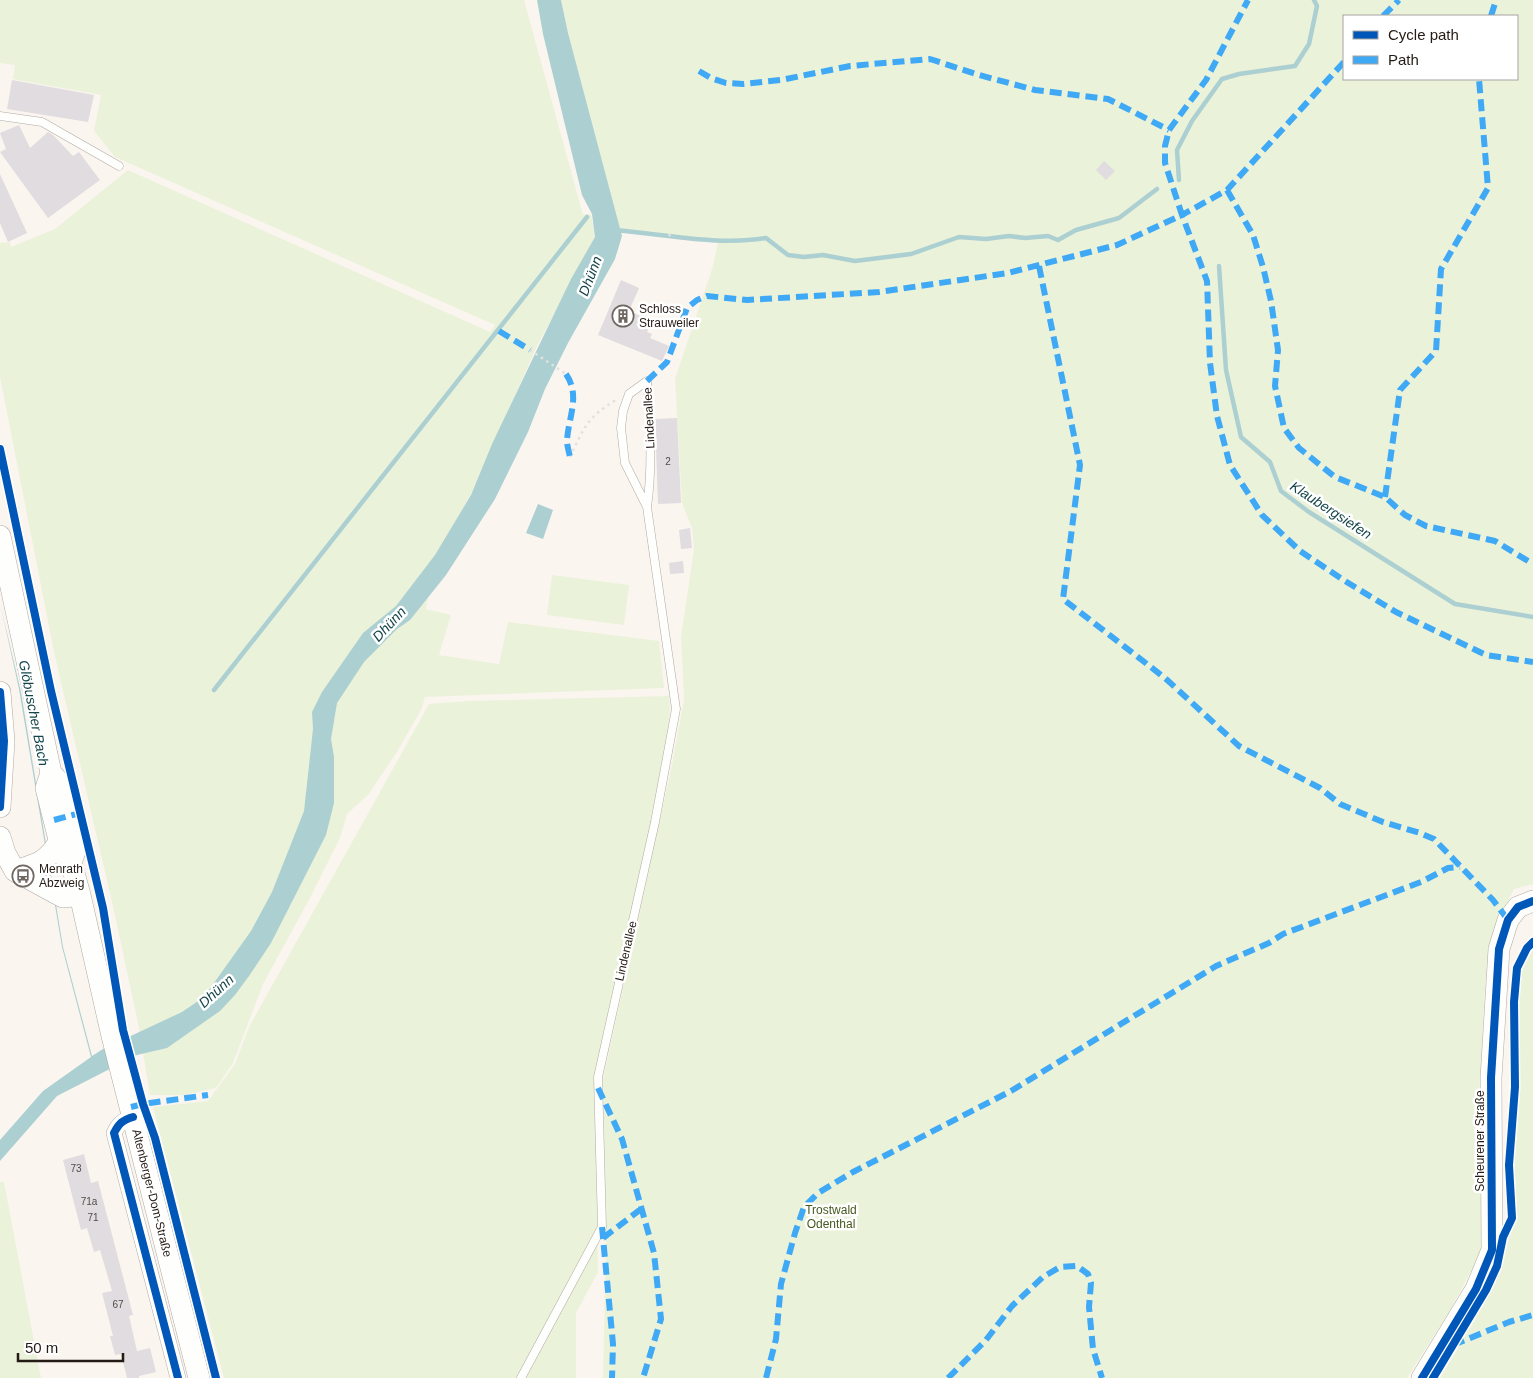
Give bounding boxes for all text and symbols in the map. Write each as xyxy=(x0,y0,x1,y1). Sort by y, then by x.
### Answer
legend xyxy=(1343,15,1518,80)
text: Cycle path xyxy=(1388,26,1459,43)
text: Path xyxy=(1388,51,1419,68)
water label: Dhünn xyxy=(575,254,605,298)
place label: Schloss Strauweiler xyxy=(639,302,699,330)
building icon: Schloss Strauweiler xyxy=(611,304,635,328)
street label: Lindenallee xyxy=(640,387,658,449)
house number: 2 xyxy=(665,456,671,467)
water label: Klaubergsiefen xyxy=(1287,478,1375,542)
water label: Dhünn xyxy=(369,603,409,645)
water label: Glöbuscher Bach xyxy=(16,659,52,767)
place label: Menrath Abzweig xyxy=(39,862,84,890)
bus stop icon: Menrath Abzweig xyxy=(11,864,35,888)
street label: Lindenallee xyxy=(612,919,640,982)
water label: Dhünn xyxy=(195,971,237,1011)
street label: Scheurener Straße xyxy=(1473,1090,1487,1192)
street label: Altenberger-Dom-Straße xyxy=(129,1128,175,1259)
house number: 73 xyxy=(70,1163,82,1174)
house number: 71a xyxy=(81,1196,98,1207)
park label: Trostwald Odenthal xyxy=(805,1203,857,1231)
house number: 71 xyxy=(87,1212,99,1223)
house number: 67 xyxy=(112,1299,124,1310)
scale bar xyxy=(18,1330,122,1362)
text: 50 m xyxy=(25,1339,58,1356)

